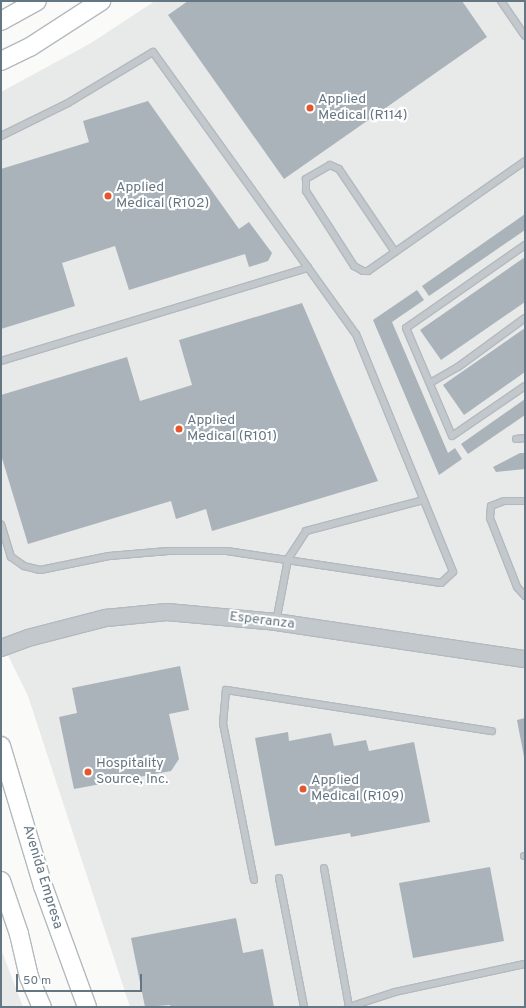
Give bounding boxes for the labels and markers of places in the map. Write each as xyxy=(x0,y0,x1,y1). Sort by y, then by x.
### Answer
place label: Applied Medical (R114) xyxy=(318,92,407,124)
marker: Applied Medical (R114) xyxy=(305,103,315,113)
place label: Applied Medical (R102) xyxy=(116,180,209,212)
marker: Applied Medical (R102) xyxy=(103,191,113,201)
place label: Applied Medical (R101) xyxy=(187,413,277,446)
marker: Applied Medical (R101) xyxy=(174,424,184,434)
place label: Hospitality Source, Inc. xyxy=(96,756,168,788)
marker: Hospitality Source, Inc. xyxy=(83,767,93,777)
place label: Applied Medical (R109) xyxy=(311,773,404,806)
marker: Applied Medical (R109) xyxy=(298,784,308,794)

